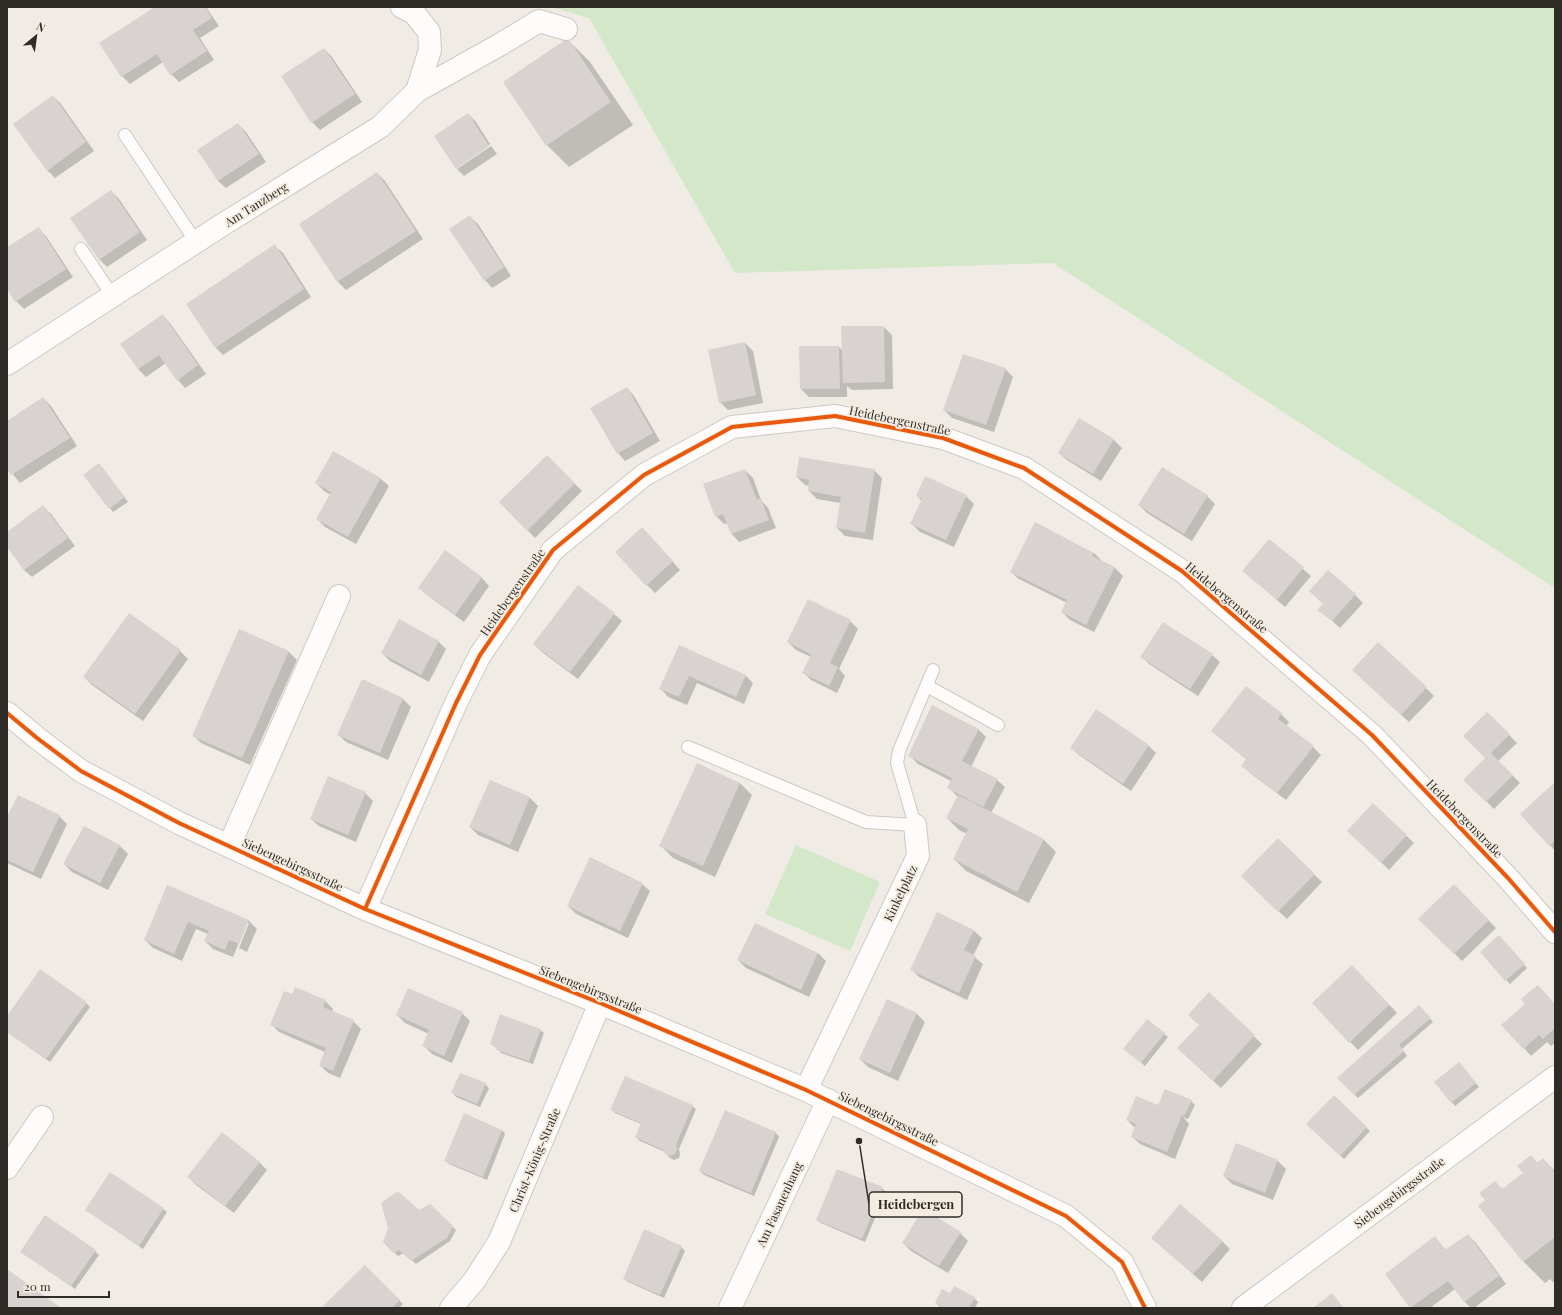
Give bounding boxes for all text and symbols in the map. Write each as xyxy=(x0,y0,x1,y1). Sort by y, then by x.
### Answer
north arrow xyxy=(16,16,56,56)
text: N xyxy=(34,18,48,35)
street label: Am Tanzberg xyxy=(221,178,291,230)
street label: Heidebergenstraße xyxy=(848,401,952,439)
street label: Heidebergenstraße xyxy=(476,545,548,639)
street label: Heidebergenstraße xyxy=(1182,558,1272,636)
street label: Heidebergenstraße xyxy=(1423,775,1507,861)
street label: Siebengebirgsstraße xyxy=(240,834,346,894)
street label: Kinkelplatz xyxy=(880,862,921,924)
street label: Siebengebirgsstraße xyxy=(537,961,645,1017)
street label: Siebengebirgsstraße xyxy=(836,1087,942,1149)
street label: Christ-König-Straße xyxy=(505,1105,563,1215)
street label: Siebengebirgsstraße xyxy=(1350,1153,1448,1231)
street label: Am Fasanenhang xyxy=(752,1158,806,1250)
callout: Heidebergen xyxy=(869,1192,962,1217)
text: Heidebergen xyxy=(878,1195,954,1212)
scale bar xyxy=(18,1273,109,1299)
text: 20 m xyxy=(24,1278,51,1294)

